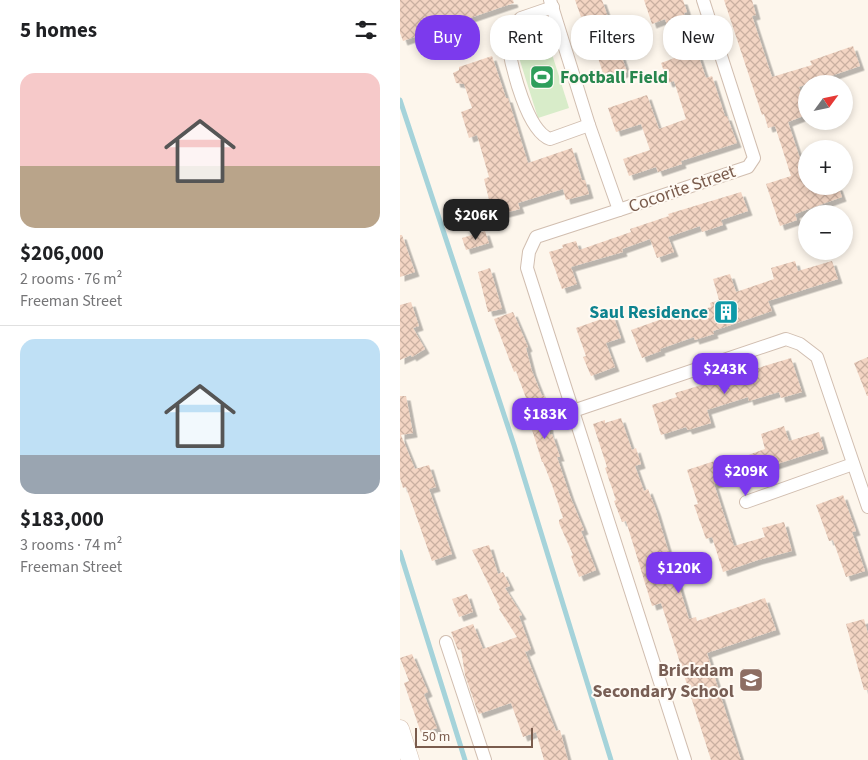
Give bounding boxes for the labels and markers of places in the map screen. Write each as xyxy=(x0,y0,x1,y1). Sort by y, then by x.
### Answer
sports icon: Football Field xyxy=(529,64,555,90)
place label: Football Field xyxy=(560,65,668,90)
pin: $206K xyxy=(441,198,511,241)
building icon: Saul Residence xyxy=(713,299,739,325)
place label: Saul Residence xyxy=(589,300,708,325)
pin: $243K xyxy=(690,352,760,395)
pin: $183K xyxy=(510,398,580,440)
pin: $209K xyxy=(711,454,781,497)
pin: $120K xyxy=(644,552,714,594)
place label: Brickdam Secondary School xyxy=(593,658,734,704)
school or university icon: Brickdam Secondary School xyxy=(738,667,764,693)

